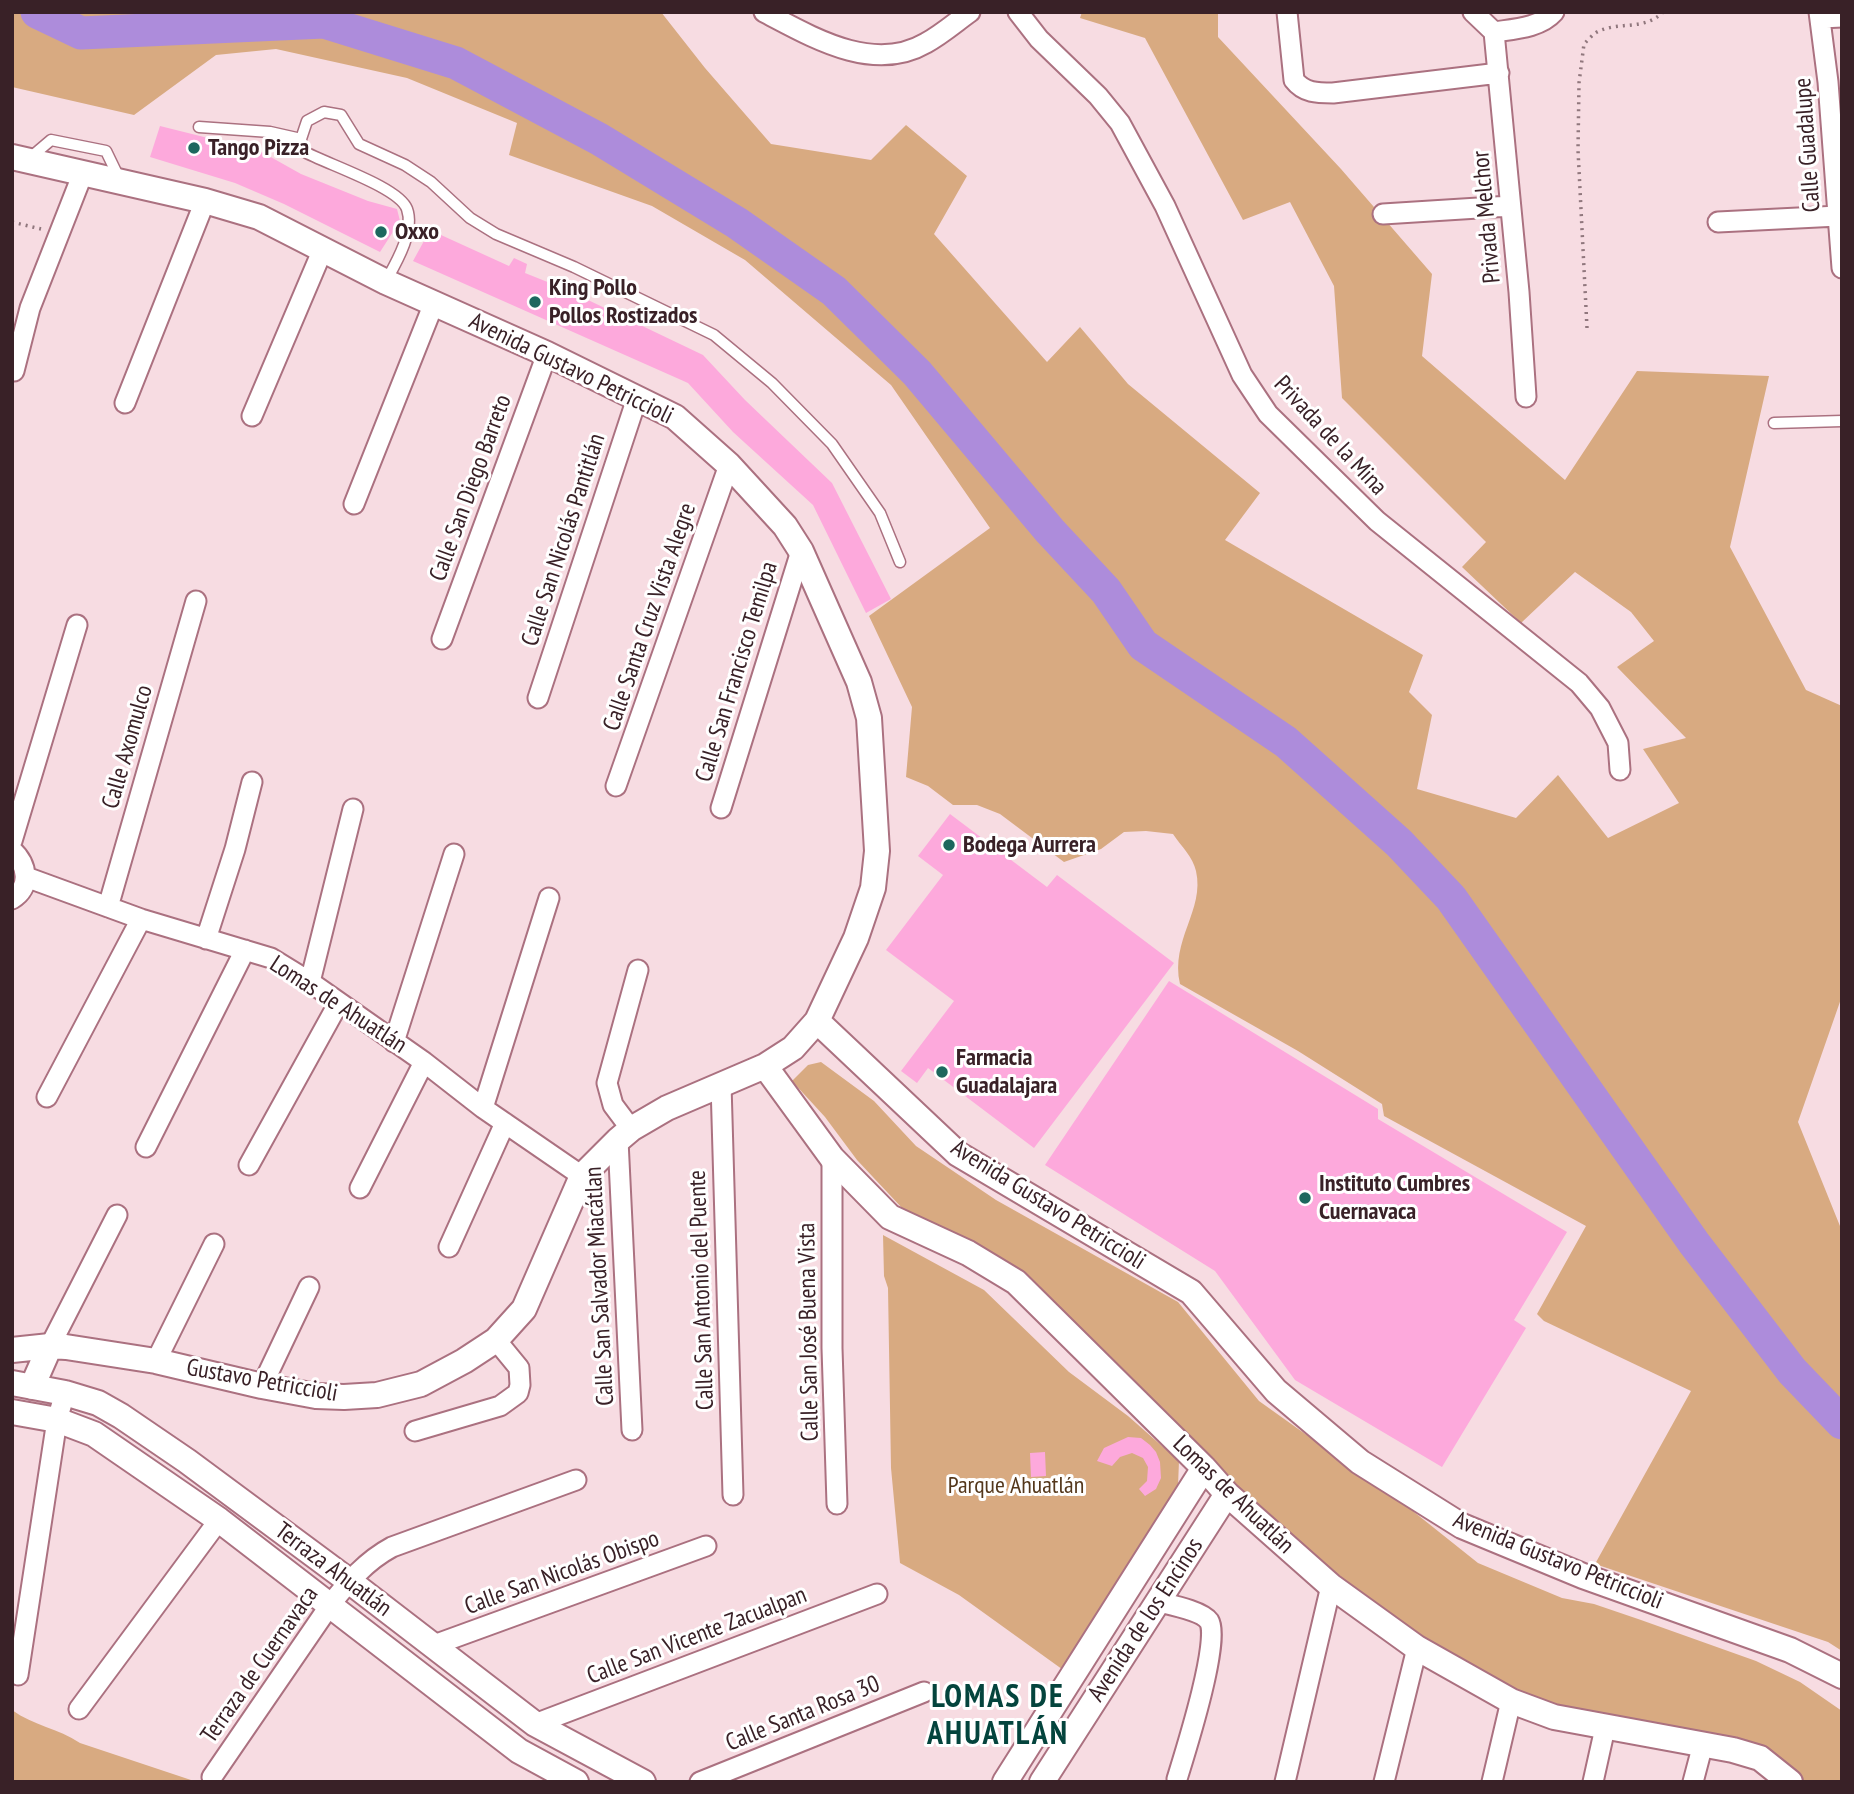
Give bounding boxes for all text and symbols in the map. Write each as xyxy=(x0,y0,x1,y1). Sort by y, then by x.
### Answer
street label: Calle Guadalupe xyxy=(1789,77,1827,213)
place label: Tango Pizza xyxy=(208,134,309,162)
marker: Tango Pizza xyxy=(186,140,202,156)
street label: Privada Melchor xyxy=(1467,150,1507,284)
place label: Oxxo xyxy=(395,218,439,246)
marker: Oxxo xyxy=(373,224,389,240)
place label: King Pollo Pollos Rostizados xyxy=(549,274,697,330)
marker: King Pollo Pollos Rostizados xyxy=(527,294,543,310)
street label: Avenida Gustavo Petriccioli xyxy=(464,307,678,431)
street label: Privada de la Mina xyxy=(1268,371,1392,501)
street label: Calle San Diego Barreto xyxy=(424,391,518,585)
street label: Calle San Nicolás Pantitlán xyxy=(516,430,612,650)
street label: Calle Santa Cruz Vista Alegre xyxy=(598,499,702,735)
street label: Calle San Francisco Temilpa xyxy=(690,558,784,786)
street label: Calle Axomulco xyxy=(97,682,159,812)
place label: Bodega Aurrera xyxy=(963,831,1096,859)
marker: Bodega Aurrera xyxy=(941,837,957,853)
street label: Lomas de Ahuatlán xyxy=(264,950,412,1060)
place label: Farmacia Guadalajara xyxy=(956,1044,1057,1100)
marker: Farmacia Guadalajara xyxy=(934,1064,950,1080)
street label: Avenida Gustavo Petriccioli xyxy=(946,1134,1150,1276)
street label: Calle San Salvador Miacátlan xyxy=(579,1166,621,1406)
street label: Calle San Antonio del Puente xyxy=(683,1169,721,1411)
place label: Instituto Cumbres Cuernavaca xyxy=(1319,1170,1470,1226)
marker: Instituto Cumbres Cuernavaca xyxy=(1297,1190,1313,1206)
street label: Calle San José Buena Vista xyxy=(793,1222,825,1442)
street label: Gustavo Petriccioli xyxy=(184,1354,340,1408)
street label: Lomas de Ahuatlán xyxy=(1166,1430,1300,1560)
park label: Parque Ahuatlán xyxy=(948,1472,1084,1500)
street label: Avenida Gustavo Petriccioli xyxy=(1449,1506,1667,1616)
street label: Terraza Ahuatlán xyxy=(269,1517,397,1623)
street label: Calle San Nicolás Obispo xyxy=(461,1524,663,1622)
street label: Avenida de los Encinos xyxy=(1083,1533,1209,1707)
street label: Terraza de Cuernavaca xyxy=(195,1581,325,1749)
street label: Calle San Vicente Zacualpan xyxy=(583,1581,811,1691)
street label: Calle Santa Rosa 30 xyxy=(722,1670,884,1758)
district label: LOMAS DE AHUATLÁN xyxy=(928,1679,1068,1754)

